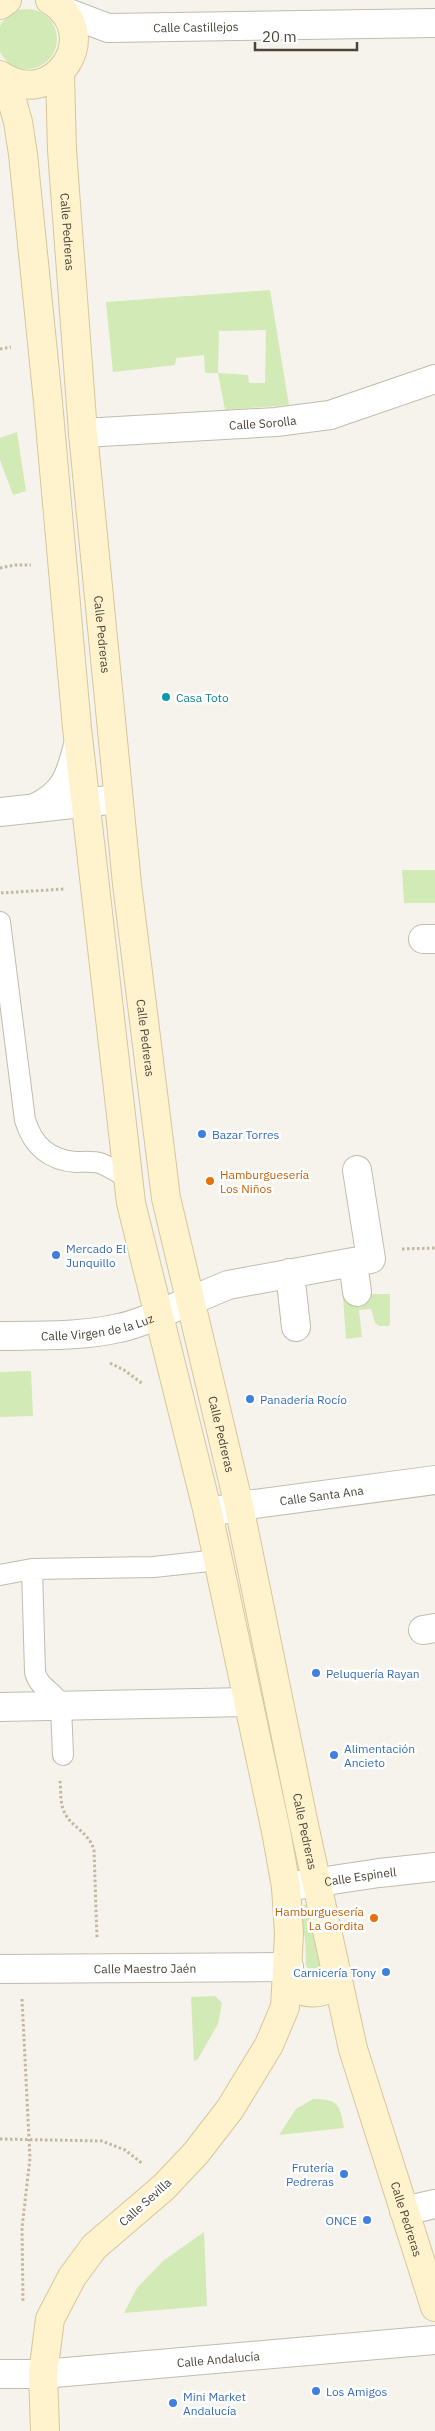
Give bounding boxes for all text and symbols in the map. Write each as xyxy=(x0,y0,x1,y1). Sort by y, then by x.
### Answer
street label: Calle Castillejos xyxy=(153,19,239,35)
scale bar xyxy=(255,20,358,52)
text: 20 m xyxy=(262,27,297,46)
street label: Calle Pedreras xyxy=(58,192,78,271)
street label: Calle Sorolla xyxy=(229,412,298,432)
street label: Calle Pedreras xyxy=(91,595,114,674)
place label: Casa Toto xyxy=(176,690,229,705)
marker: Casa Toto xyxy=(160,691,172,703)
street label: Calle Pedreras xyxy=(134,998,158,1078)
place label: Bazar Torres xyxy=(212,1127,280,1142)
marker: Bazar Torres xyxy=(196,1128,208,1140)
place label: Hamburguesería Los Niños xyxy=(220,1167,310,1196)
marker: Hamburguesería Los Niños xyxy=(204,1175,216,1187)
place label: Mercado El Junquillo xyxy=(66,1241,126,1270)
marker: Mercado El Junquillo xyxy=(50,1249,62,1261)
street label: Calle Virgen de la Luz xyxy=(41,1310,156,1343)
place label: Panadería Rocío xyxy=(260,1392,347,1407)
marker: Panadería Rocío xyxy=(244,1393,256,1405)
street label: Calle Pedreras xyxy=(206,1394,238,1474)
street label: Calle Santa Ana xyxy=(279,1482,365,1508)
place label: Peluquería Rayan xyxy=(326,1666,420,1681)
marker: Peluquería Rayan xyxy=(310,1667,322,1679)
place label: Alimentación Ancieto xyxy=(344,1741,415,1770)
marker: Alimentación Ancieto xyxy=(328,1749,340,1761)
street label: Calle Pedreras xyxy=(290,1792,321,1871)
street label: Calle Espinell xyxy=(323,1864,397,1889)
place label: Hamburguesería La Gordita xyxy=(275,1904,365,1933)
marker: Hamburguesería La Gordita xyxy=(368,1912,380,1924)
street label: Calle Maestro Jaén xyxy=(94,1960,196,1976)
place label: Carnicería Tony xyxy=(293,1965,376,1980)
marker: Carnicería Tony xyxy=(380,1966,392,1978)
place label: Frutería Pedreras xyxy=(286,2160,335,2189)
marker: Frutería Pedreras xyxy=(338,2168,350,2180)
street label: Calle Sevilla xyxy=(116,2174,175,2229)
street label: Calle Pedreras xyxy=(388,2179,426,2258)
place label: ONCE xyxy=(326,2213,357,2228)
marker: ONCE xyxy=(361,2214,373,2226)
street label: Calle Andalucía xyxy=(176,2348,261,2370)
place label: Los Amigos xyxy=(326,2384,387,2399)
marker: Los Amigos xyxy=(310,2385,322,2397)
place label: Mini Market Andalucía xyxy=(183,2389,246,2418)
marker: Mini Market Andalucía xyxy=(167,2397,179,2409)

